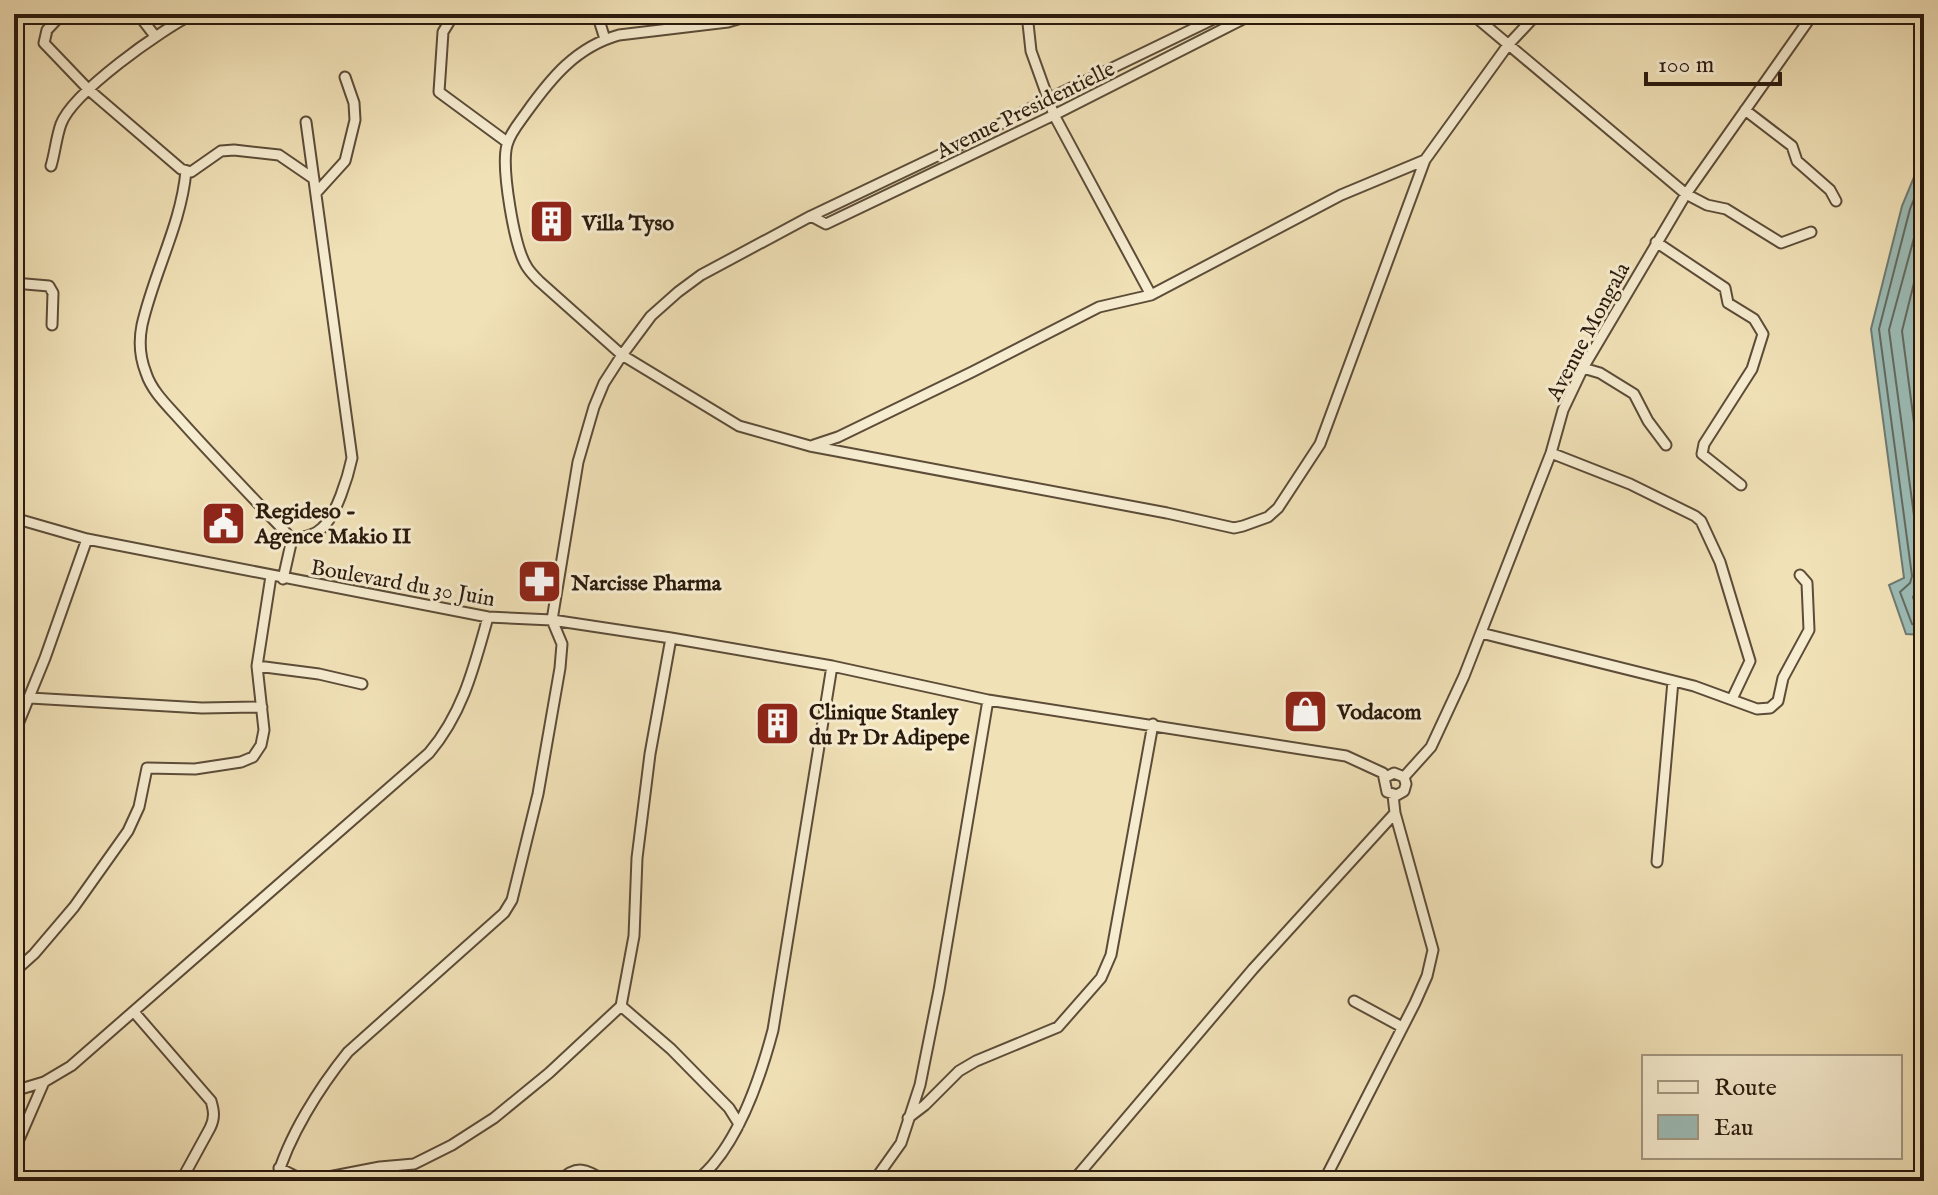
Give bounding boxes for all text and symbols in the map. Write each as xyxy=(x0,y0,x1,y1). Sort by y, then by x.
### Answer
scale bar xyxy=(1646,36,1780,86)
text: 100 m xyxy=(1658,50,1714,81)
street label: Avenue Presidentielle xyxy=(931,55,1120,167)
building icon: Villa Tyso xyxy=(527,198,575,246)
place label: Villa Tyso xyxy=(581,210,674,238)
street label: Avenue Mongala xyxy=(1540,257,1637,407)
place label: Regideso - Agence Makio II xyxy=(254,498,412,551)
public building icon: Regideso - Agence Makio II xyxy=(200,499,248,547)
street label: Boulevard du 30 Juin xyxy=(308,554,497,614)
pharmacy icon: Narcisse Pharma xyxy=(516,558,564,606)
place label: Narcisse Pharma xyxy=(570,570,722,598)
shop icon: Vodacom xyxy=(1282,687,1330,735)
place label: Clinique Stanley du Pr Dr Adipepe xyxy=(809,699,970,752)
place label: Vodacom xyxy=(1336,699,1422,727)
building icon: Clinique Stanley du Pr Dr Adipepe xyxy=(754,700,802,748)
legend xyxy=(1642,1055,1902,1159)
text: Route xyxy=(1714,1073,1777,1104)
text: Eau xyxy=(1714,1113,1753,1144)

